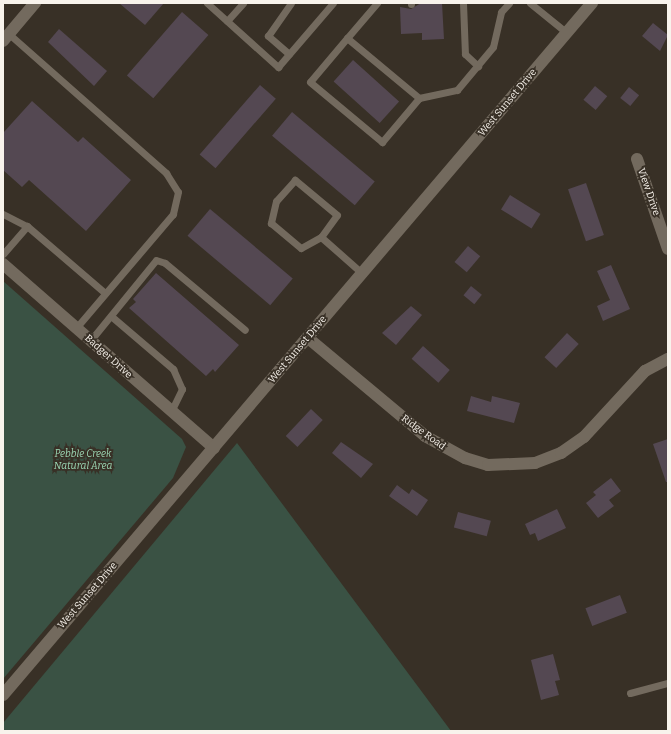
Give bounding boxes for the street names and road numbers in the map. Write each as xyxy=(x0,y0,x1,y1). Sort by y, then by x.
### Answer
street label: West Sunset Drive xyxy=(476,67,540,139)
street label: View Drive xyxy=(634,167,662,217)
street label: West Sunset Drive xyxy=(266,314,330,386)
street label: Badger Drive xyxy=(82,333,134,381)
street label: Ridge Road xyxy=(399,413,447,453)
street label: West Sunset Drive xyxy=(56,560,120,632)

